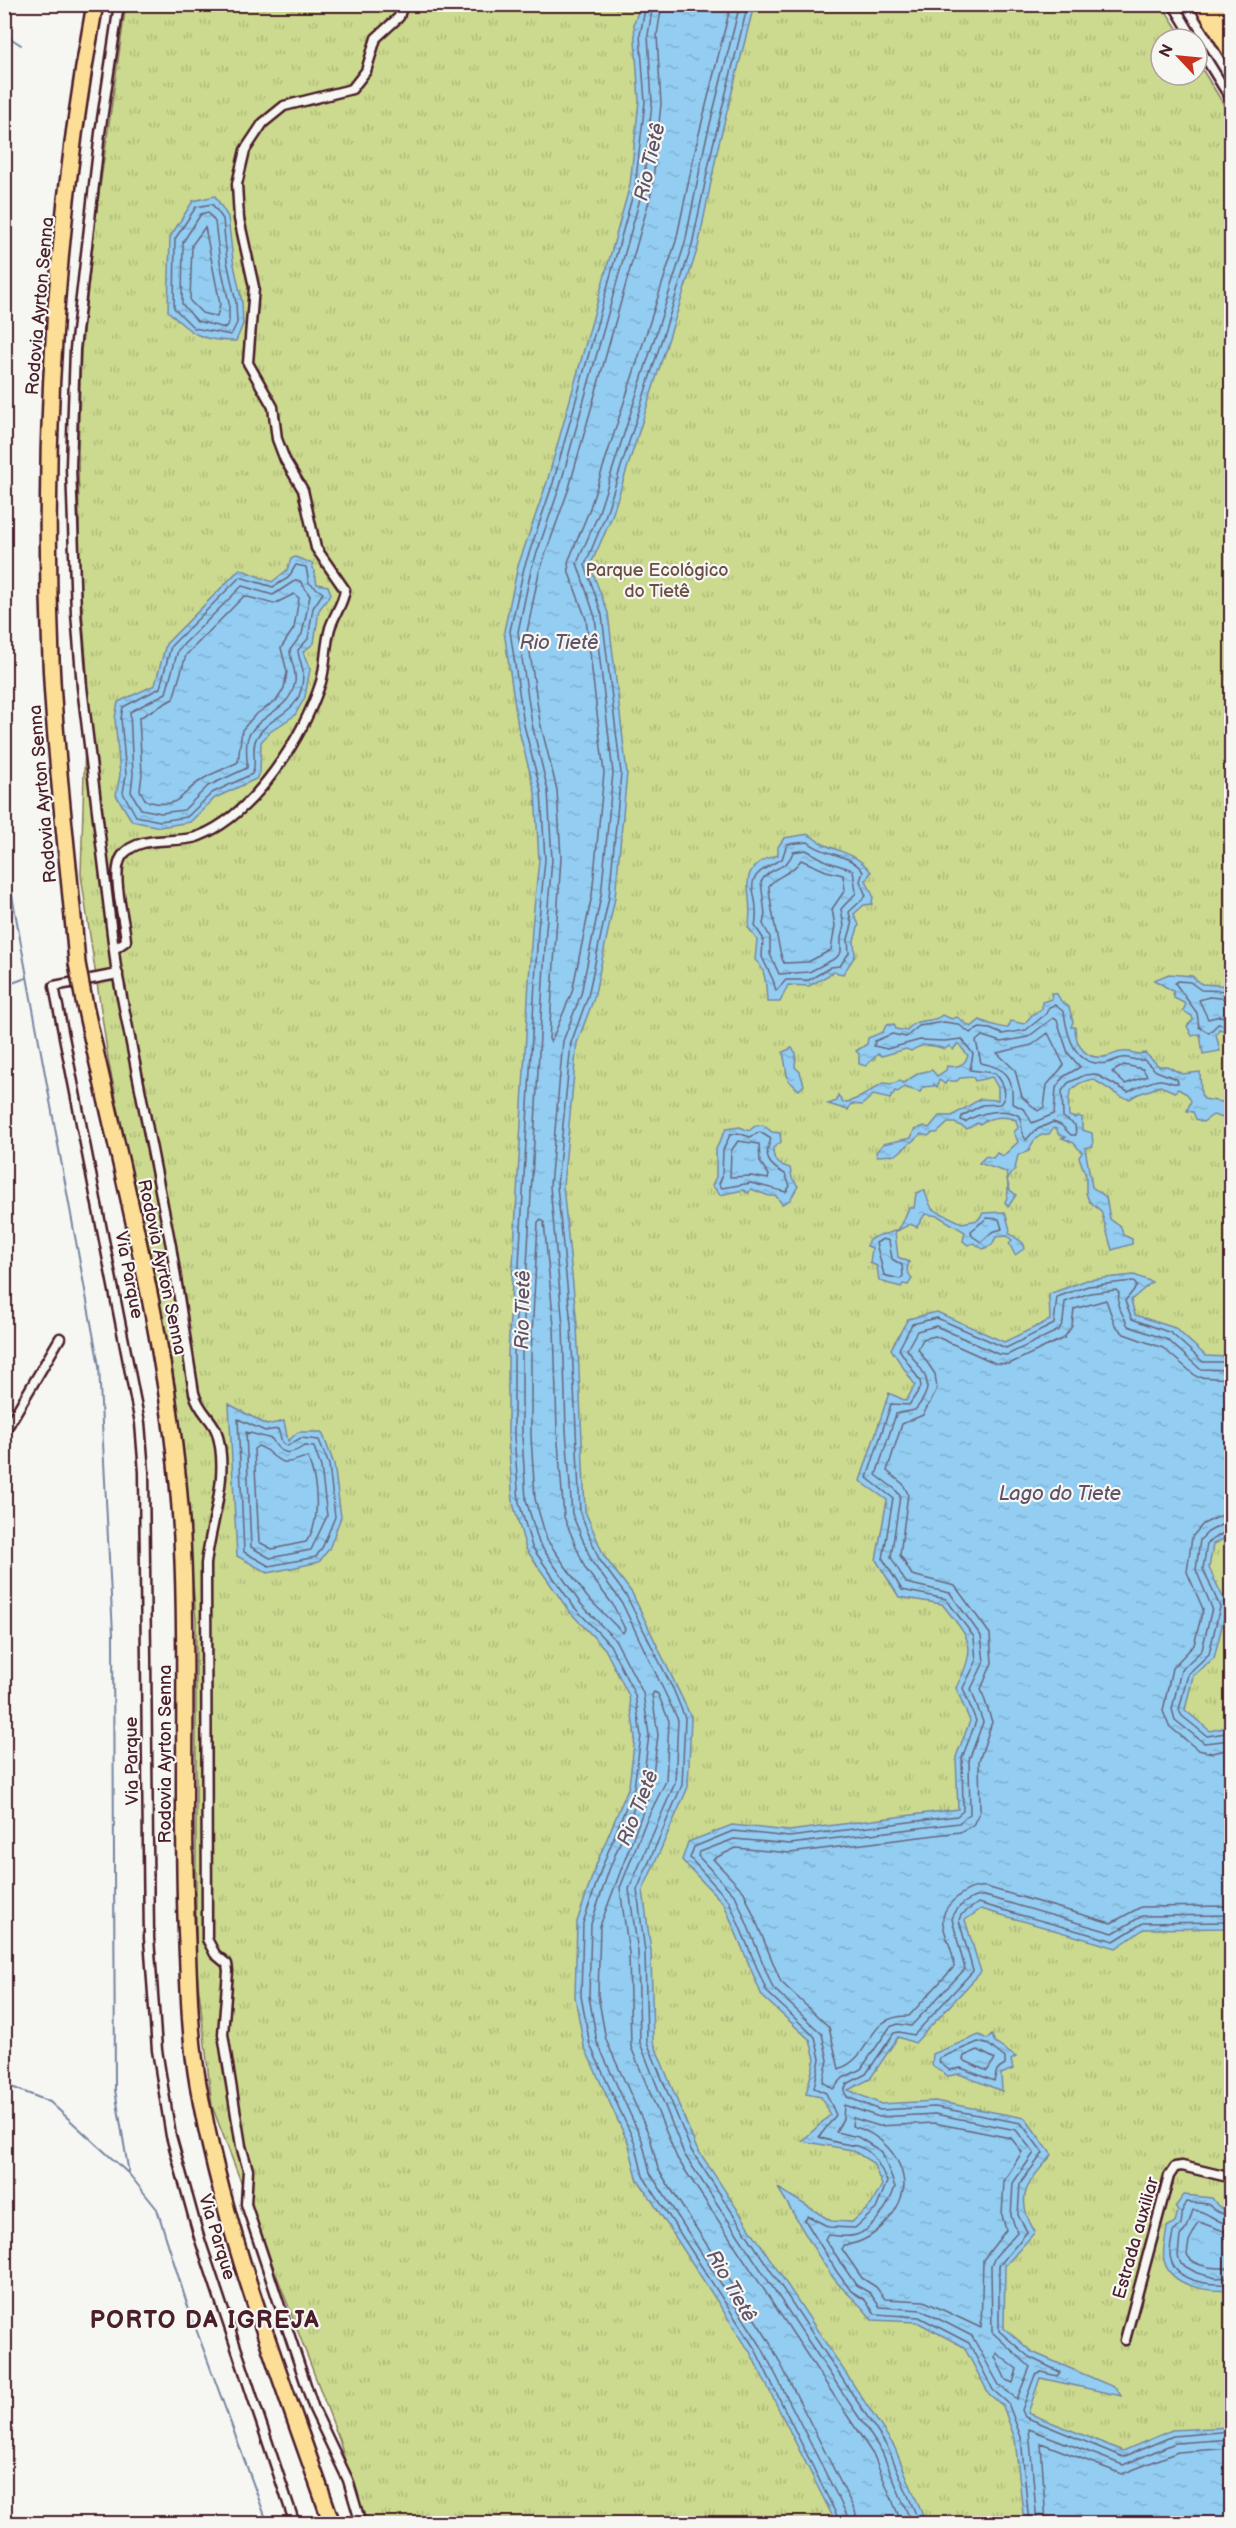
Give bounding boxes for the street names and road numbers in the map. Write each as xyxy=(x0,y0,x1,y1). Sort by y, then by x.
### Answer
street label: Rodovia Ayrton Senna xyxy=(22,216,58,396)
street label: Rodovia Ayrton Senna xyxy=(25,704,61,884)
street label: Rodovia Ayrton Senna xyxy=(133,1177,191,1357)
street label: Via Parque xyxy=(110,1230,148,1321)
street label: Rodovia Ayrton Senna xyxy=(155,1665,176,1843)
street label: Via Parque xyxy=(121,1716,143,1805)
street label: Estrada auxiliar xyxy=(1109,2174,1164,2301)
street label: Via Parque xyxy=(194,2192,240,2283)

